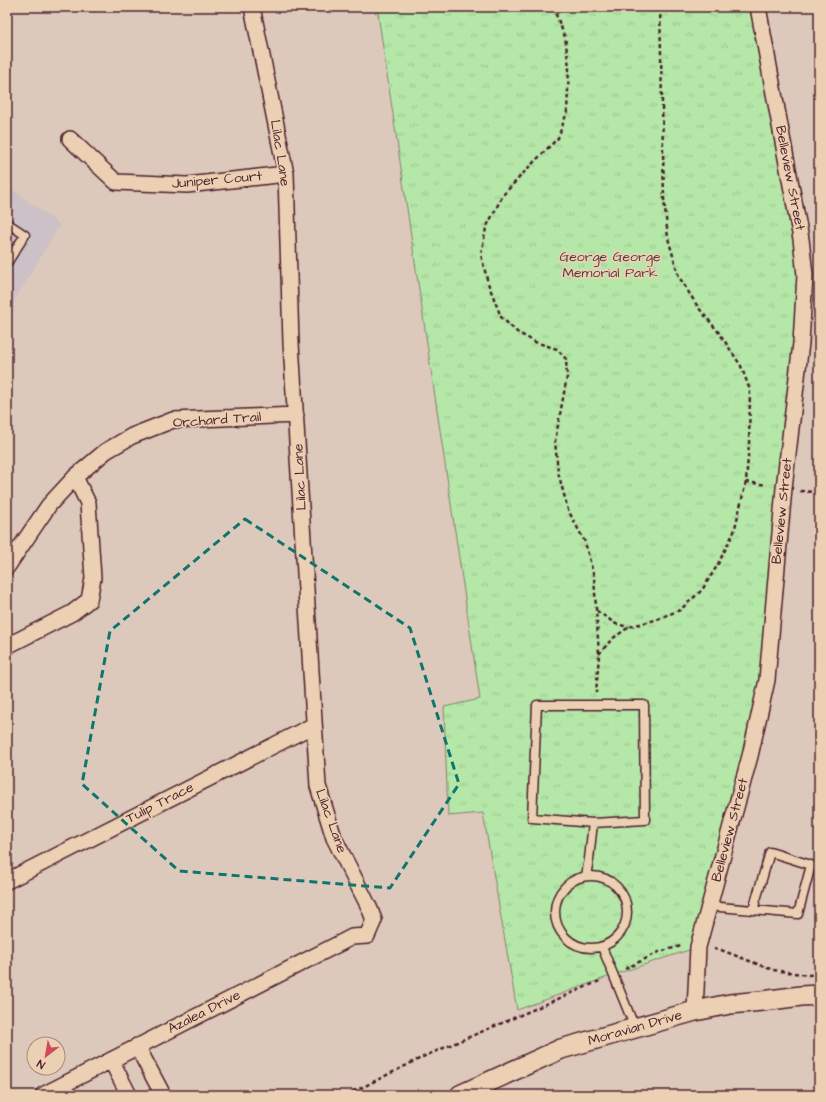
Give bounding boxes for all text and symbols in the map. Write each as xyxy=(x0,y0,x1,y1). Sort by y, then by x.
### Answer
street label: Lilac Lane xyxy=(265,118,295,188)
street label: Belleview Street xyxy=(770,124,810,233)
street label: Juniper Court xyxy=(171,166,263,194)
park label: George George Memorial Park xyxy=(560,247,661,283)
street label: Orchard Trail xyxy=(172,407,262,433)
street label: Lilac Lane xyxy=(288,443,312,511)
street label: Belleview Street xyxy=(766,457,798,565)
street label: Belleview Street xyxy=(707,776,754,884)
street label: Tulip Trace xyxy=(123,777,198,829)
street label: Lilac Lane xyxy=(310,786,352,856)
street label: Azalea Drive xyxy=(164,985,244,1039)
street label: Moravian Drive xyxy=(586,1005,685,1051)
north arrow xyxy=(26,1036,66,1076)
text: N xyxy=(34,1056,48,1072)

